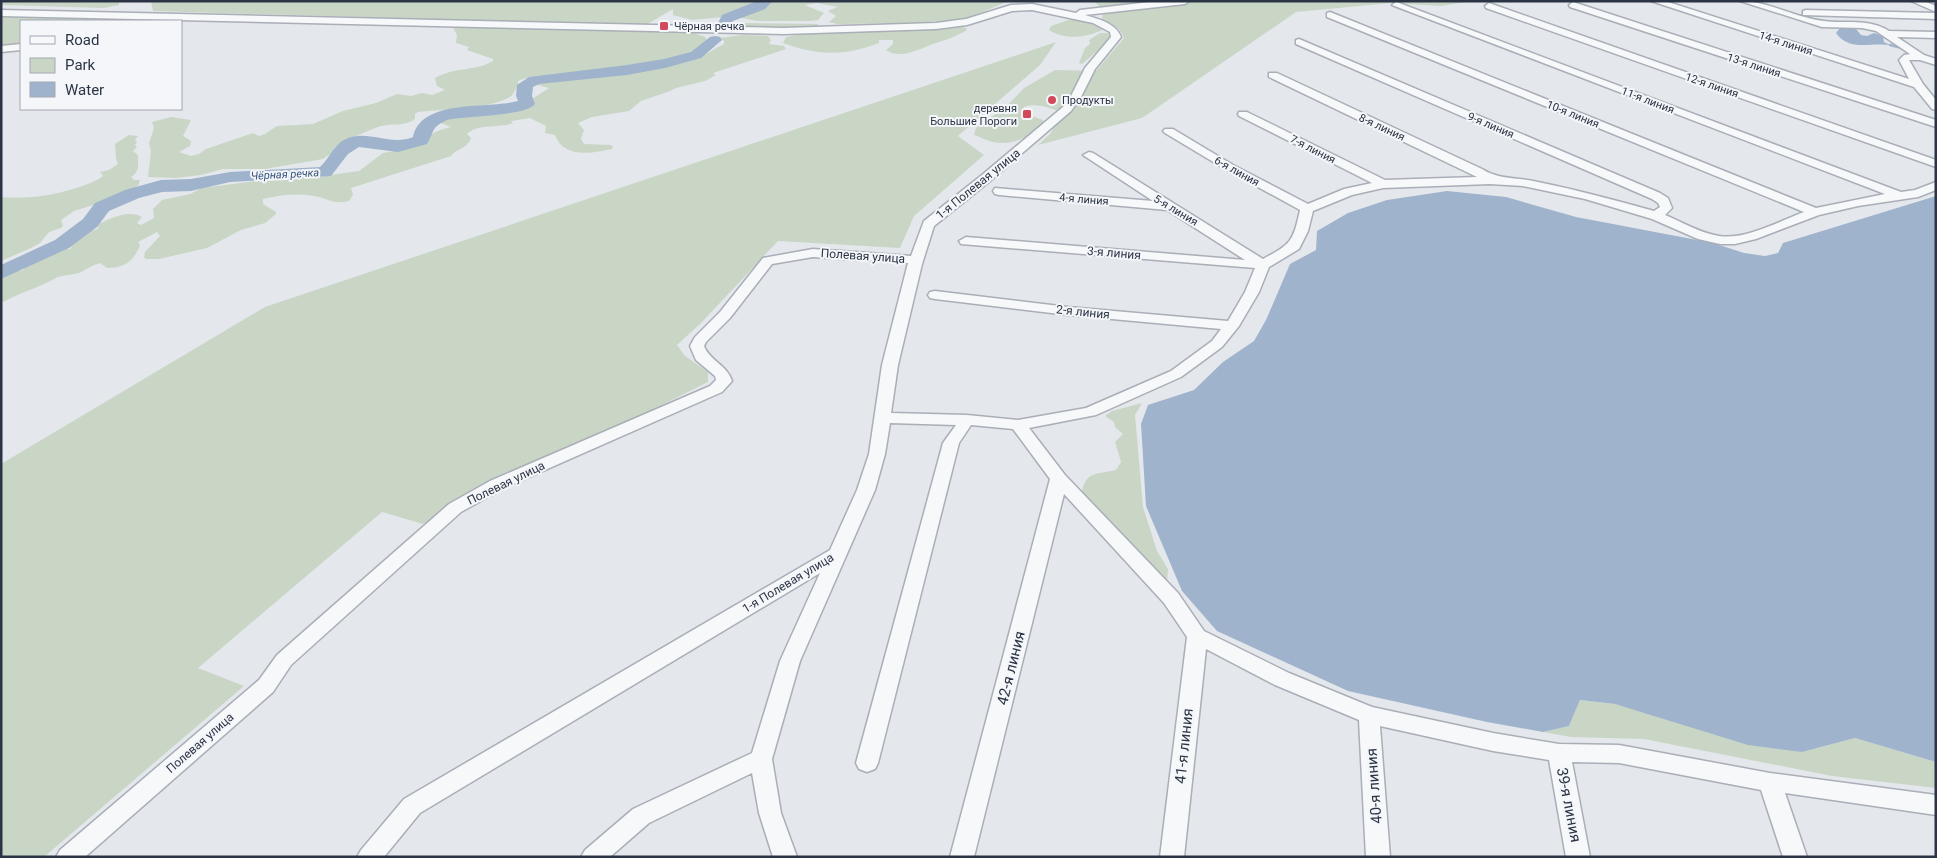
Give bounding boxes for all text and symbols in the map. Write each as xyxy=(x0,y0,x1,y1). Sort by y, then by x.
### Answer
legend xyxy=(20,20,182,110)
marker: Чёрная речка xyxy=(658,20,670,32)
place label: Чёрная речка xyxy=(674,20,745,33)
street label: 14-я линия xyxy=(1757,29,1814,58)
text: Road xyxy=(65,31,99,49)
street label: 13-я линия xyxy=(1725,51,1782,80)
text: Park xyxy=(65,56,96,74)
street label: 12-я линия xyxy=(1683,70,1740,101)
text: Water xyxy=(65,81,104,99)
street label: 11-я линия xyxy=(1620,84,1676,116)
marker: Продукты xyxy=(1046,94,1058,106)
place label: Продукты xyxy=(1062,94,1114,107)
street label: 10-я линия xyxy=(1545,98,1601,131)
place label: деревня Большие Пороги xyxy=(930,102,1017,128)
marker: деревня Большие Пороги xyxy=(1021,108,1033,120)
street label: 9-я линия xyxy=(1466,110,1516,141)
street label: 8-я линия xyxy=(1357,111,1407,144)
street label: 7-я линия xyxy=(1288,132,1338,166)
street label: 1-я Полевая улица xyxy=(933,146,1023,222)
street label: 6-я линия xyxy=(1212,154,1262,189)
water label: Чёрная речка xyxy=(250,166,320,183)
street label: 4-я линия xyxy=(1059,191,1109,208)
street label: 5-я линия xyxy=(1151,192,1200,229)
street label: 3-я линия xyxy=(1087,244,1141,262)
street label: Полевая улица xyxy=(820,246,906,266)
street label: 2-я линия xyxy=(1055,302,1111,322)
street label: Полевая улица xyxy=(465,458,547,508)
street label: 1-я Полевая улица xyxy=(740,550,836,616)
street label: 42-я линия xyxy=(993,629,1029,707)
street label: 41-я линия xyxy=(1171,707,1197,785)
street label: Полевая улица xyxy=(164,710,236,776)
street label: 40-я линия xyxy=(1362,748,1386,824)
street label: 39-я линия xyxy=(1553,766,1585,844)

